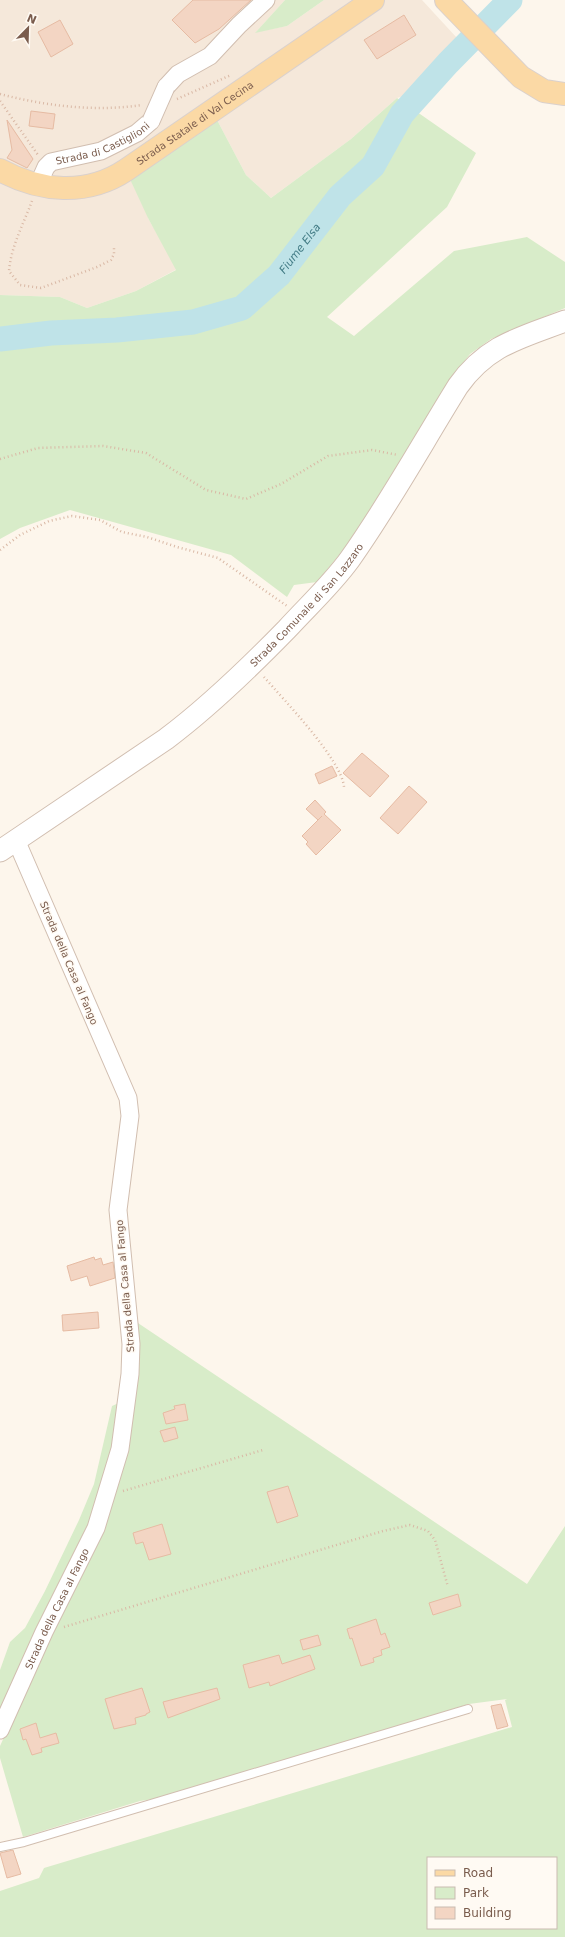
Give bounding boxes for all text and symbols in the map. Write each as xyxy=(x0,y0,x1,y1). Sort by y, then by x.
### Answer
north arrow xyxy=(8,8,48,48)
text: N xyxy=(25,11,38,27)
street label: Strada Statale di Val Cecina xyxy=(134,79,255,167)
street label: Strada di Castiglioni xyxy=(55,120,151,166)
water label: Fiume Elsa xyxy=(276,221,323,276)
street label: Strada Comunale di San Lazzaro xyxy=(248,541,365,669)
street label: Strada della Casa al Fango xyxy=(38,900,100,1026)
street label: Strada della Casa al Fango xyxy=(114,1219,136,1353)
street label: Strada della Casa al Fango xyxy=(23,1546,91,1671)
legend xyxy=(427,1857,557,1929)
text: Road xyxy=(463,1866,493,1880)
text: Park xyxy=(463,1886,489,1900)
text: Building xyxy=(463,1906,512,1920)

